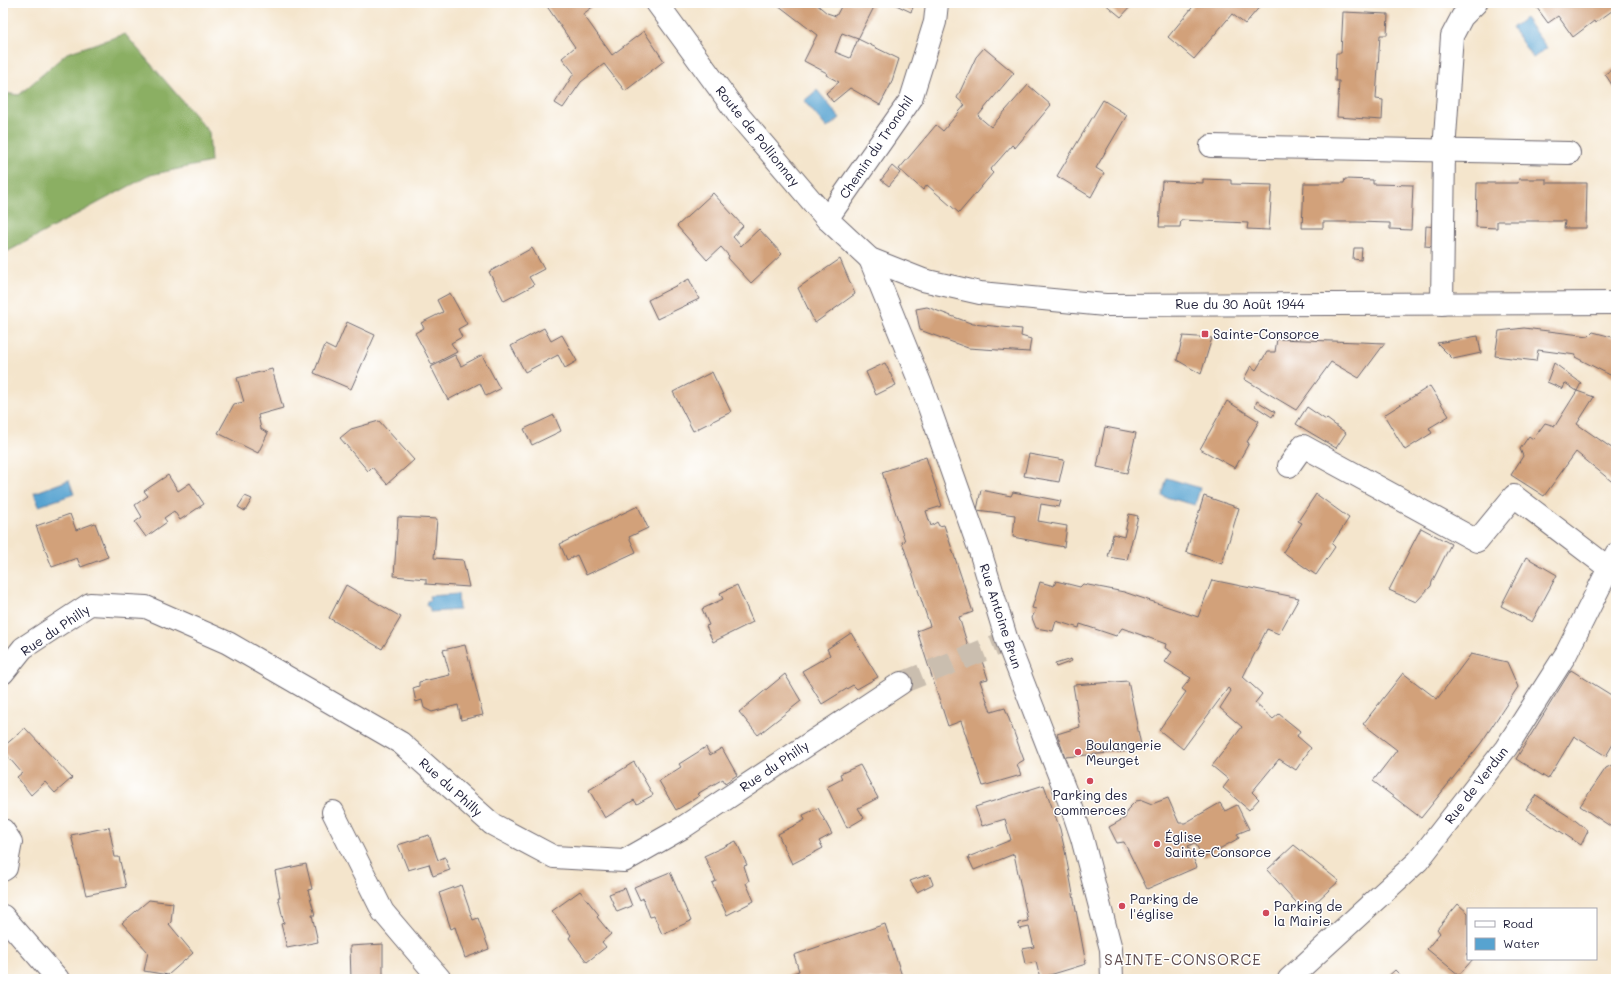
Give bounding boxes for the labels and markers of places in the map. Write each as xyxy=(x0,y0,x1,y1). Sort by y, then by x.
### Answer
place label: Sainte-Consorce xyxy=(1213,325,1319,342)
marker: Sainte-Consorce xyxy=(1200,329,1210,339)
place label: Boulangerie Meurget xyxy=(1086,736,1162,768)
marker: Boulangerie Meurget xyxy=(1073,747,1083,757)
marker: Parking des commerces xyxy=(1085,776,1095,786)
place label: Parking des commerces xyxy=(1053,786,1127,818)
place label: Église Sainte-Consorce xyxy=(1165,828,1271,860)
marker: Église Sainte-Consorce xyxy=(1152,839,1162,849)
place label: Parking de l'église xyxy=(1130,890,1199,922)
place label: Parking de la Mairie xyxy=(1274,897,1343,929)
marker: Parking de l'église xyxy=(1117,901,1127,911)
marker: Parking de la Mairie xyxy=(1261,908,1271,918)

